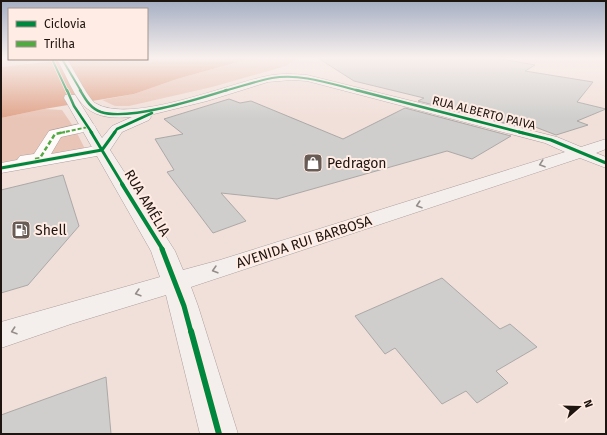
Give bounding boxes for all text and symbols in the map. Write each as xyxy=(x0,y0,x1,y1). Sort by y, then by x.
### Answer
legend xyxy=(8,8,148,60)
text: Ciclovia xyxy=(44,17,86,31)
text: Trilha xyxy=(44,37,75,51)
street label: RUA ALBERTO PAIVA xyxy=(431,93,537,133)
shop icon: Pedragon xyxy=(302,152,324,174)
place label: Pedragon xyxy=(327,155,387,172)
one-way arrow xyxy=(539,159,546,168)
street label: RUA AMÉLIA xyxy=(120,166,174,239)
one-way arrow xyxy=(416,200,423,209)
street label: AVENIDA RUI BARBOSA xyxy=(234,212,374,272)
fuel station icon: Shell xyxy=(10,219,32,241)
place label: Shell xyxy=(35,222,67,239)
one-way arrow xyxy=(212,265,219,274)
one-way arrow xyxy=(135,288,142,297)
one-way arrow xyxy=(10,326,17,335)
north arrow xyxy=(559,387,599,427)
text: N xyxy=(581,398,595,409)

